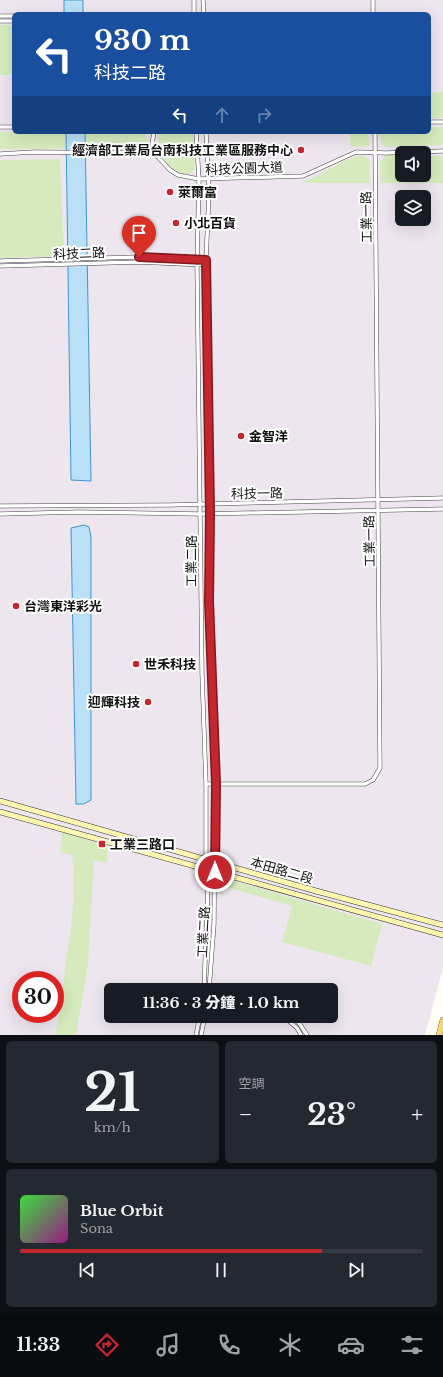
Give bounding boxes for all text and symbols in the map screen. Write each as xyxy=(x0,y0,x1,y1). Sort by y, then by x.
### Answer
text: 930 m xyxy=(94,23,190,58)
icon: left xyxy=(28,28,80,80)
text: 科技二路 xyxy=(94,62,166,84)
icon: left xyxy=(169,104,191,126)
icon: ahead xyxy=(211,104,233,126)
icon: right xyxy=(253,104,275,126)
place label: 經濟部工業局台南科技工業區服務中心 xyxy=(72,142,293,159)
marker: 經濟部工業局台南科技工業區服務中心 xyxy=(296,145,306,155)
map controls xyxy=(395,146,431,226)
button: sound xyxy=(395,146,431,182)
street label: 科技公園大道 xyxy=(205,159,283,178)
place label: 萊爾富 xyxy=(178,184,217,201)
marker: 萊爾富 xyxy=(165,187,175,197)
button: layers xyxy=(395,190,431,226)
street label: 工業一路 xyxy=(358,191,375,243)
place label: 小北百貨 xyxy=(184,215,236,232)
pin xyxy=(122,216,156,257)
marker: 小北百貨 xyxy=(171,218,181,228)
icon: arrive xyxy=(128,222,150,244)
street label: 科技二路 xyxy=(53,244,105,263)
place label: 金智洋 xyxy=(249,428,288,445)
marker: 金智洋 xyxy=(236,431,246,441)
street label: 科技一路 xyxy=(231,485,283,502)
street label: 工業一路 xyxy=(361,515,378,567)
street label: 工業二路 xyxy=(183,535,200,587)
place label: 台灣東洋彩光 xyxy=(24,598,102,615)
marker: 台灣東洋彩光 xyxy=(11,601,21,611)
place label: 世禾科技 xyxy=(144,656,196,673)
marker: 世禾科技 xyxy=(131,659,141,669)
place label: 迎輝科技 xyxy=(88,694,140,711)
marker: 迎輝科技 xyxy=(143,697,153,707)
place label: 工業三路口 xyxy=(110,836,175,853)
marker: 工業三路口 xyxy=(97,839,107,849)
position arrow xyxy=(194,851,236,893)
street label: 本田路二段 xyxy=(248,853,315,888)
street label: 工業二路 xyxy=(194,906,213,958)
speed limit sign: 30 xyxy=(12,971,64,1023)
text: 11:36 · 3 分鐘 · 1.0 km xyxy=(143,993,299,1012)
text: 21 xyxy=(84,1061,141,1125)
text: 空調 xyxy=(239,1075,265,1092)
text: 23° xyxy=(307,1096,356,1133)
text: − xyxy=(239,1101,252,1128)
text: + xyxy=(411,1101,423,1128)
text: km/h xyxy=(94,1119,131,1136)
text: Blue Orbit xyxy=(80,1201,163,1220)
text: Sona xyxy=(80,1220,113,1237)
icon: previous xyxy=(76,1259,98,1281)
icon: pause xyxy=(210,1259,232,1281)
icon: next xyxy=(345,1259,367,1281)
icon: directions xyxy=(93,1331,121,1359)
icon: music xyxy=(154,1331,182,1359)
icon: phone xyxy=(215,1331,243,1359)
icon: climate xyxy=(276,1331,304,1359)
icon: car xyxy=(337,1331,365,1359)
icon: filters xyxy=(398,1331,426,1359)
text: 11:33 xyxy=(17,1334,60,1356)

